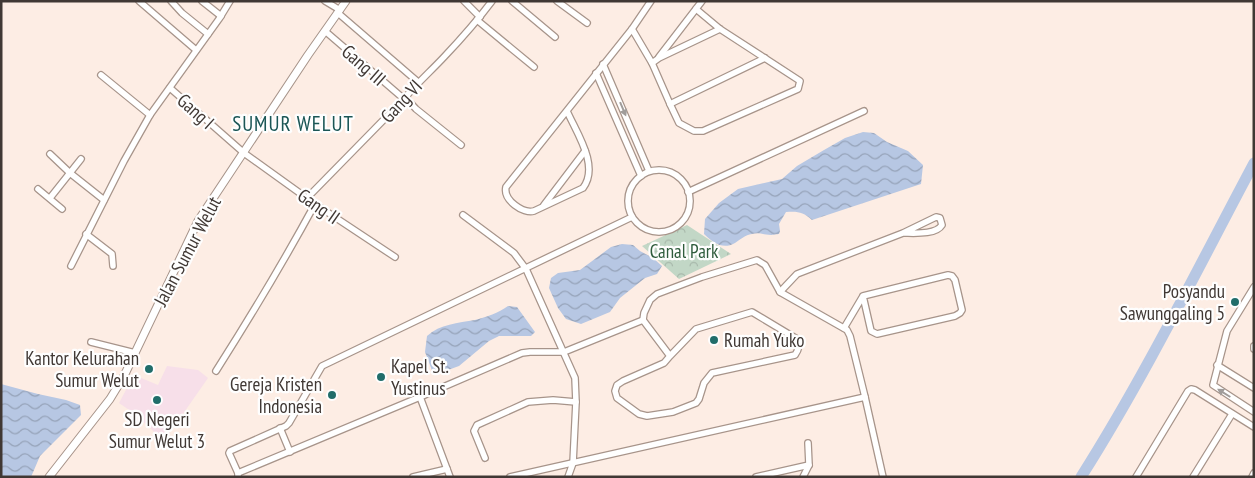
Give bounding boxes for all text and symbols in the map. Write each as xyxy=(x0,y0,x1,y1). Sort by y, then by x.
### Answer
street label: Gang III xyxy=(337,39,391,91)
street label: Gang VI xyxy=(375,74,427,128)
street label: Gang I xyxy=(172,88,220,134)
one-way arrow xyxy=(619,102,627,116)
district label: SUMUR WELUT xyxy=(232,110,354,137)
street label: Gang II xyxy=(293,183,345,229)
street label: Jalan Sumur Welut xyxy=(148,192,226,311)
park label: Canal Park xyxy=(650,239,719,263)
place label: Posyandu Sawunggaling 5 xyxy=(1120,279,1225,325)
marker: Posyandu Sawunggaling 5 xyxy=(1229,296,1241,308)
place label: Rumah Yuko xyxy=(724,328,804,352)
marker: Rumah Yuko xyxy=(708,334,720,346)
place label: Kantor Kelurahan Sumur Welut xyxy=(25,346,140,392)
place label: Kapel St. Yustinus xyxy=(391,354,449,400)
marker: Kantor Kelurahan Sumur Welut xyxy=(143,363,155,375)
marker: Kapel St. Yustinus xyxy=(375,371,387,383)
place label: Gereja Kristen Indonesia xyxy=(230,372,322,418)
marker: Gereja Kristen Indonesia xyxy=(326,389,338,401)
one-way arrow xyxy=(1218,389,1231,398)
marker: SD Negeri Sumur Welut 3 xyxy=(151,394,163,406)
place label: SD Negeri Sumur Welut 3 xyxy=(109,407,205,453)

